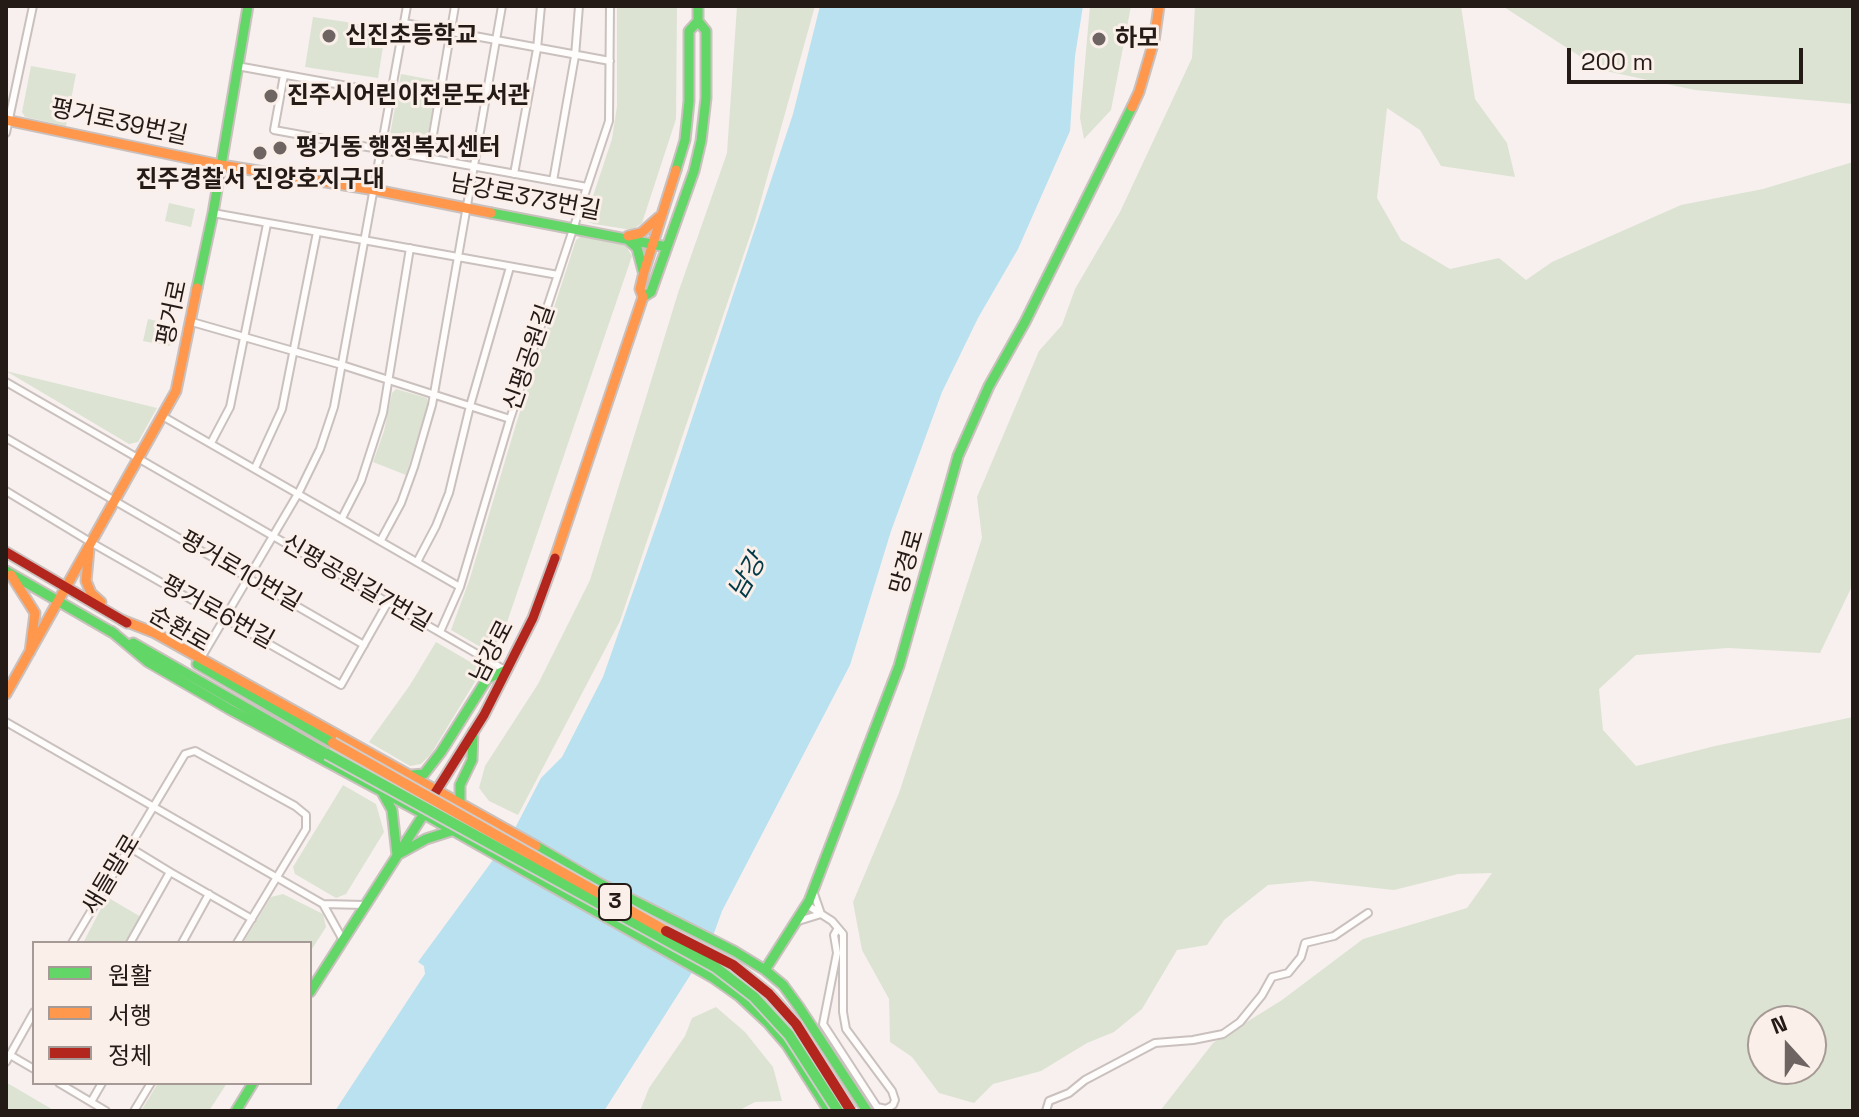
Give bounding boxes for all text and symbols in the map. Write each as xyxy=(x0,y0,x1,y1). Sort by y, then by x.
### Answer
place label: 신진초등학교 xyxy=(345,22,477,50)
place label: 하모 xyxy=(1115,25,1159,53)
marker: 신진초등학교 xyxy=(320,27,338,45)
marker: 하모 xyxy=(1090,30,1108,48)
scale bar xyxy=(1571,32,1807,82)
text: 200 m xyxy=(1581,46,1653,77)
place label: 진주시어린이전문도서관 xyxy=(287,82,530,110)
marker: 진주시어린이전문도서관 xyxy=(262,87,280,105)
street label: 평거로39번길 xyxy=(48,94,190,152)
place label: 평거동 행정복지센터 xyxy=(296,134,501,162)
marker: 평거동 행정복지센터 xyxy=(271,139,289,157)
marker: 진주경찰서 진양호지구대 xyxy=(251,144,269,162)
place label: 진주경찰서 진양호지구대 xyxy=(136,166,384,194)
street label: 남강로373번길 xyxy=(447,169,603,227)
street label: 평거로 xyxy=(152,278,194,348)
street label: 신평공원길 xyxy=(498,301,562,415)
street label: 평거로10번길 xyxy=(174,526,306,618)
street label: 망경로 xyxy=(885,526,931,598)
street label: 신평공원길7번길 xyxy=(276,530,436,638)
water label: 남강 xyxy=(723,548,773,606)
street label: 평거로6번길 xyxy=(155,570,279,656)
street label: 순환로 xyxy=(143,601,215,659)
street label: 남강로 xyxy=(465,616,521,688)
street label: 새들말로 xyxy=(77,830,147,920)
road number: 3 xyxy=(599,884,631,920)
legend xyxy=(32,941,312,1085)
text: 원활 xyxy=(108,960,152,991)
text: 서행 xyxy=(108,1000,152,1031)
north arrow xyxy=(1747,1005,1827,1085)
text: N xyxy=(1767,1009,1791,1040)
text: 정체 xyxy=(108,1040,152,1071)

